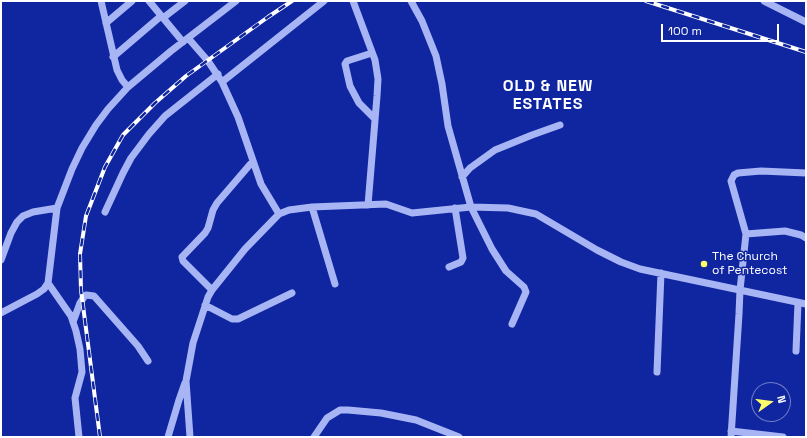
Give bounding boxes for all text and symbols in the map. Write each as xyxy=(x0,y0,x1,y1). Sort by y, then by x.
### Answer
scale bar xyxy=(663,16,781,42)
text: 100 m xyxy=(668,23,702,39)
district label: OLD & NEW ESTATES xyxy=(503,77,593,115)
place label: The Church of Pentecost xyxy=(712,250,788,278)
marker: The Church of Pentecost xyxy=(699,259,709,269)
north arrow xyxy=(751,382,791,422)
text: N xyxy=(774,394,789,405)

